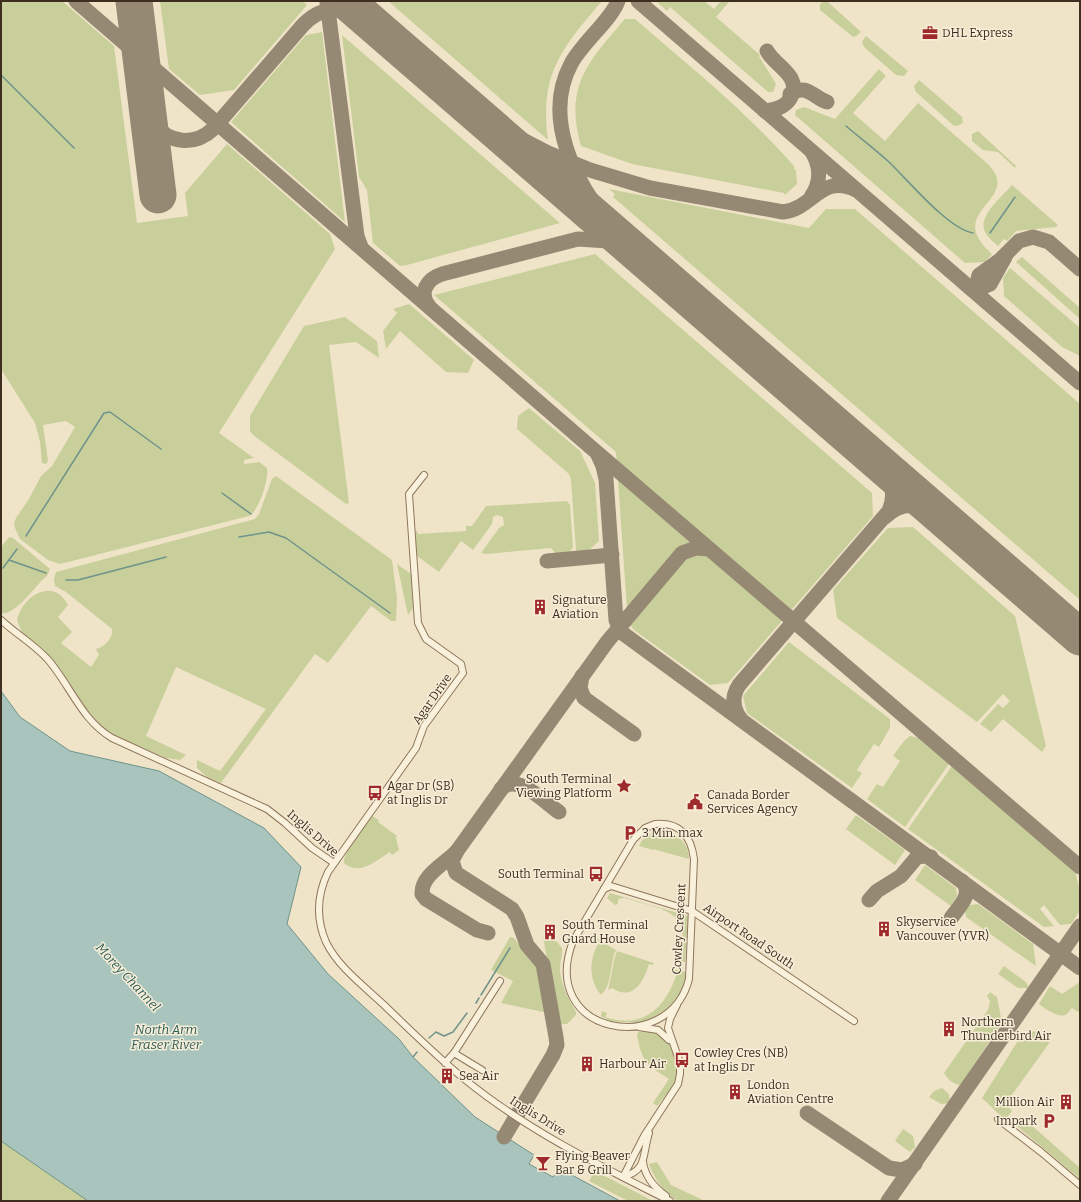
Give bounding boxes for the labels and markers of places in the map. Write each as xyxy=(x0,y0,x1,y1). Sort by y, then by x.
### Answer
office icon: DHL Express xyxy=(921,24,939,42)
place label: DHL Express xyxy=(942,26,1013,40)
place label: Signature Aviation xyxy=(552,593,606,621)
building icon: Signature Aviation xyxy=(531,598,549,616)
place label: South Terminal Viewing Platform xyxy=(516,772,613,800)
place icon: South Terminal Viewing Platform xyxy=(615,777,633,795)
place label: Agar Dr (SB) at Inglis Dr xyxy=(387,778,455,807)
bus stop icon: Agar Dr (SB) at Inglis Dr xyxy=(366,784,384,802)
place label: Canada Border Services Agency xyxy=(707,788,798,816)
public building icon: Canada Border Services Agency xyxy=(686,793,704,811)
parking icon: 3 Min. max xyxy=(621,824,639,842)
place label: 3 Min. max xyxy=(642,826,703,840)
bus stop icon: South Terminal xyxy=(587,865,605,883)
place label: South Terminal xyxy=(498,867,585,881)
place label: Skyservice Vancouver (YVR) xyxy=(896,915,989,943)
place label: South Terminal Guard House xyxy=(562,918,649,946)
building icon: Skyservice Vancouver (YVR) xyxy=(875,920,893,938)
building icon: South Terminal Guard House xyxy=(541,923,559,941)
place label: Northern Thunderbird Air xyxy=(961,1015,1052,1043)
building icon: Northern Thunderbird Air xyxy=(940,1020,958,1038)
place label: Cowley Cres (NB) at Inglis Dr xyxy=(694,1045,788,1074)
bus stop icon: Cowley Cres (NB) at Inglis Dr xyxy=(673,1051,691,1069)
building icon: Harbour Air xyxy=(578,1055,596,1073)
place label: Harbour Air xyxy=(599,1057,667,1071)
building icon: Sea Air xyxy=(438,1067,456,1085)
place label: Sea Air xyxy=(459,1069,499,1083)
place label: London Aviation Centre xyxy=(747,1078,833,1106)
building icon: London Aviation Centre xyxy=(726,1083,744,1101)
building icon: Million Air xyxy=(1057,1093,1075,1111)
place label: Million Air xyxy=(995,1095,1055,1109)
parking icon: Impark xyxy=(1040,1112,1058,1130)
place label: Impark xyxy=(996,1114,1037,1128)
place label: Flying Beaver Bar & Grill xyxy=(555,1149,630,1177)
bar icon: Flying Beaver Bar & Grill xyxy=(534,1154,552,1172)

